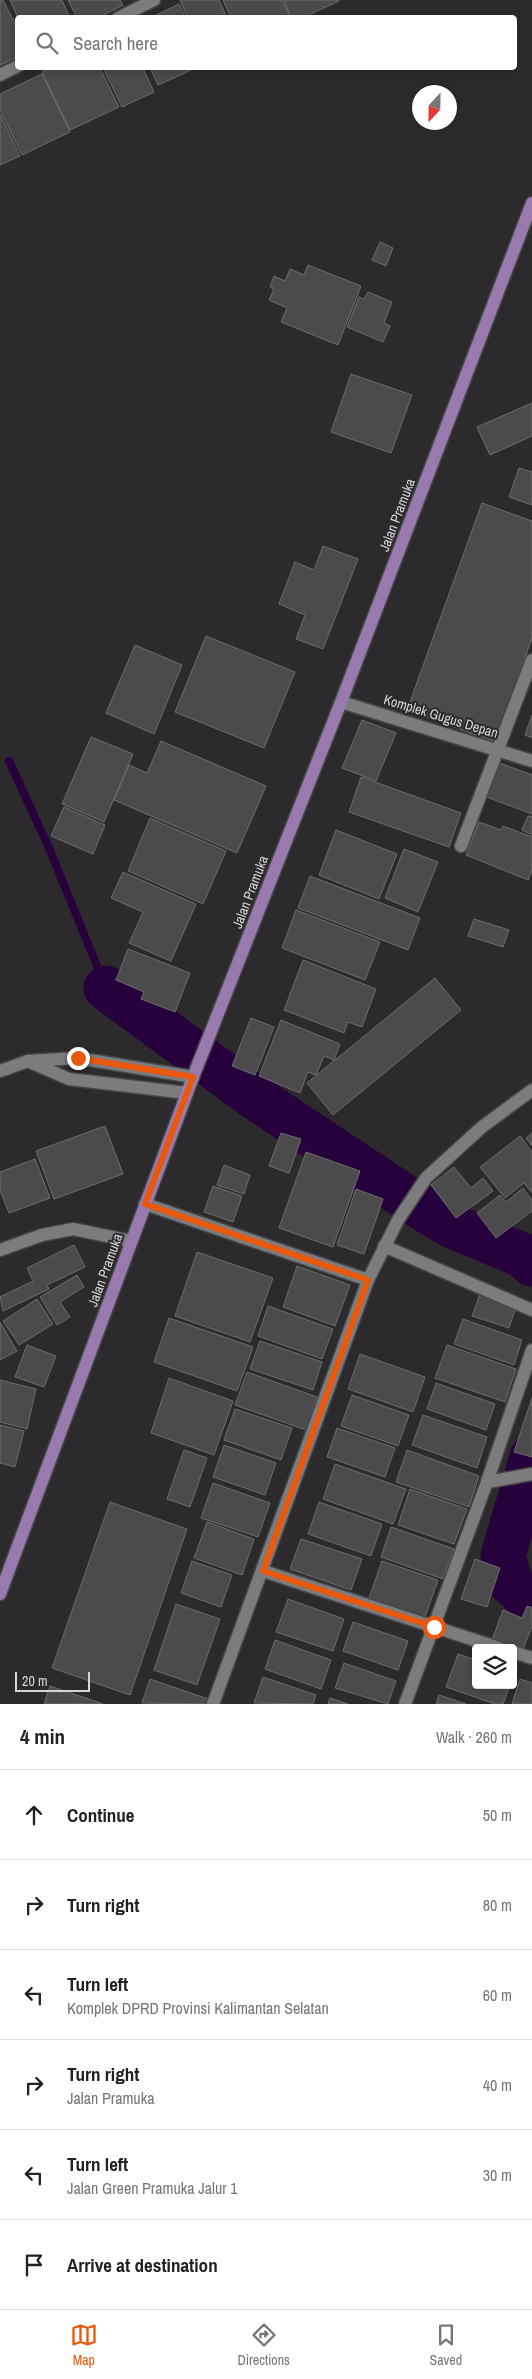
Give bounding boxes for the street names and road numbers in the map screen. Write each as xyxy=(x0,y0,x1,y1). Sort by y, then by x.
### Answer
street label: Jalan Pramuka xyxy=(375,475,419,554)
street label: Komplek Gugus Depan xyxy=(382,690,500,742)
street label: Jalan Pramuka xyxy=(228,852,272,931)
street label: Jalan Pramuka xyxy=(83,1230,127,1309)

